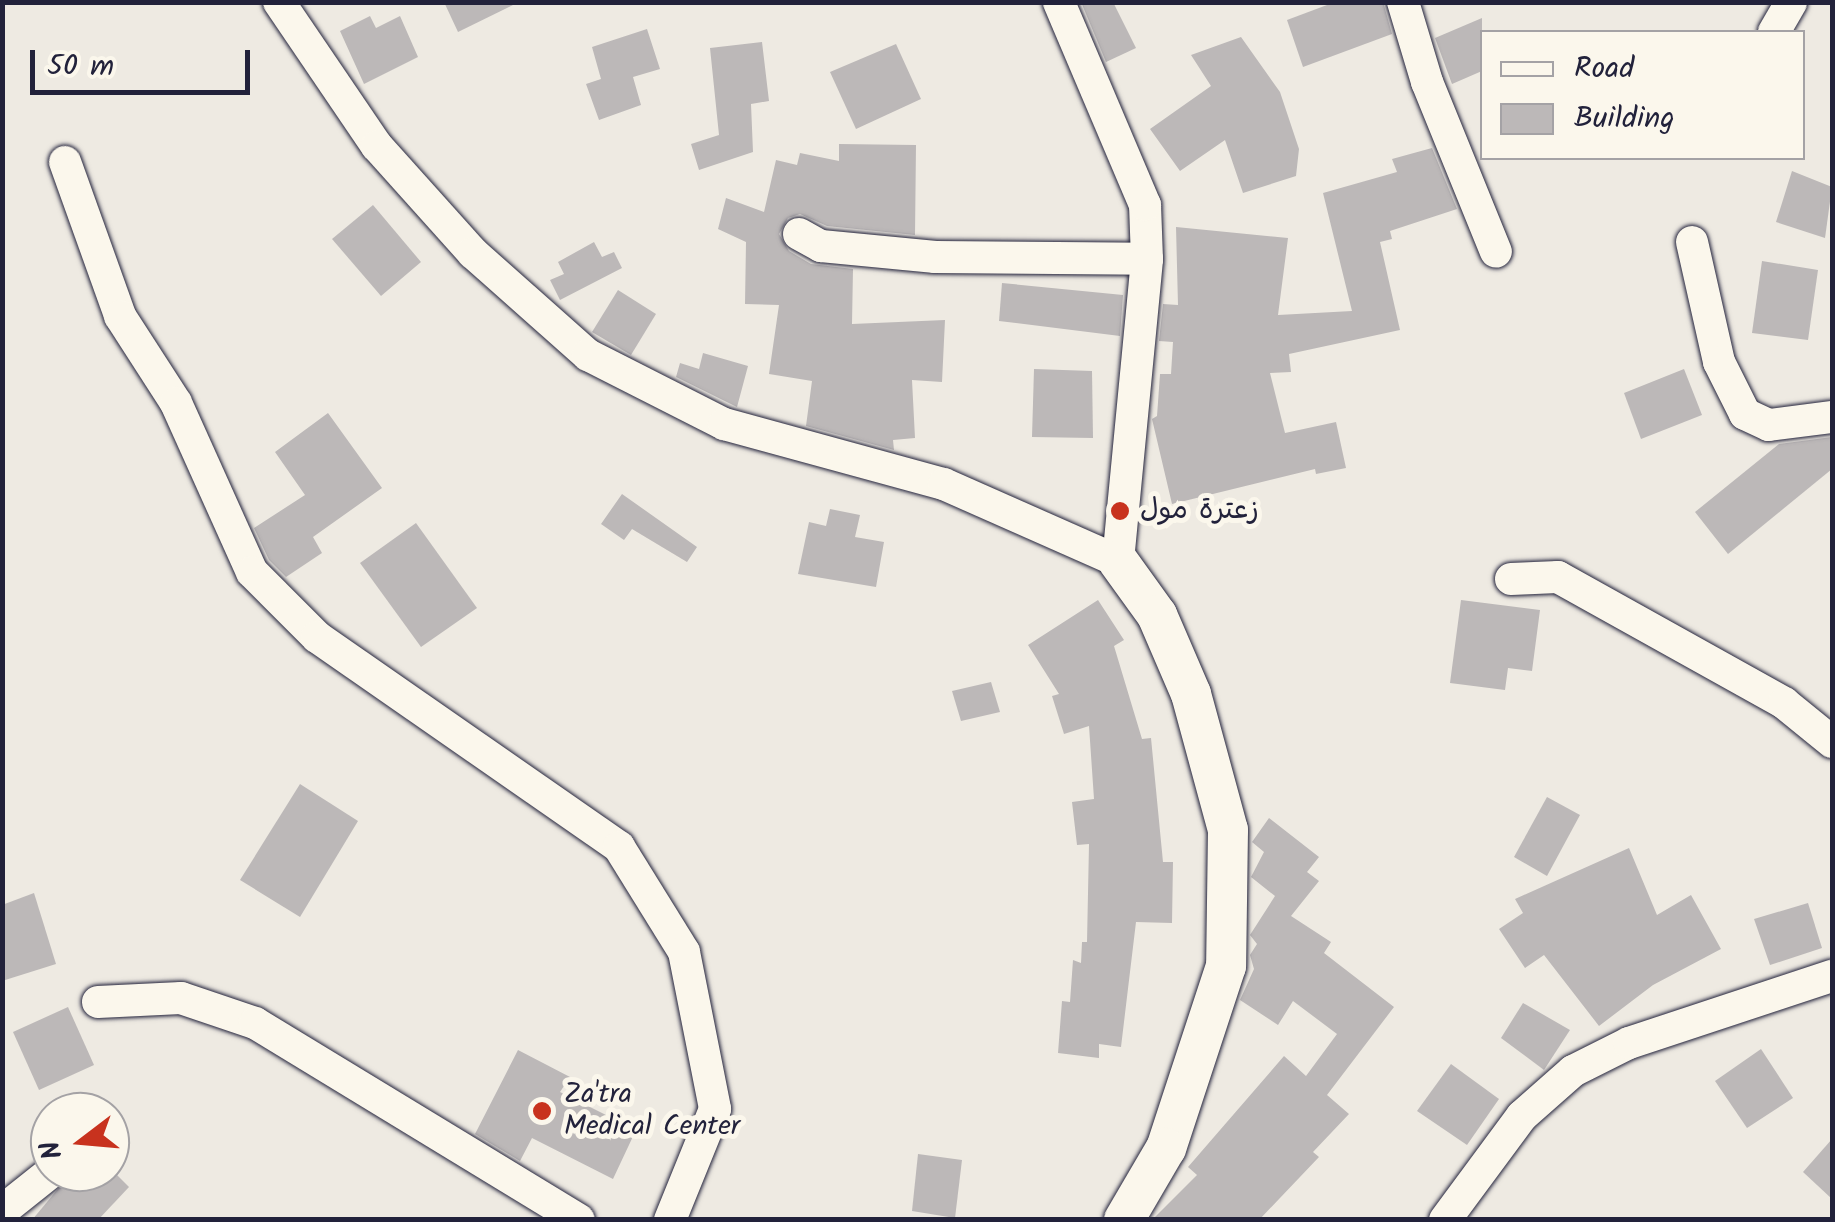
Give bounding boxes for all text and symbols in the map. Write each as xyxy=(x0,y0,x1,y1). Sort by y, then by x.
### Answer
scale bar xyxy=(35,30,255,92)
legend xyxy=(1480,30,1805,160)
text: 50 m xyxy=(47,43,114,91)
text: Road xyxy=(1574,45,1634,93)
text: Building xyxy=(1574,95,1674,143)
place label: زعترة مول xyxy=(1140,494,1259,528)
marker: زعترة مول xyxy=(1109,500,1131,522)
place label: Za'tra Medical Center xyxy=(564,1078,740,1144)
north arrow xyxy=(30,1092,130,1192)
marker: Za'tra Medical Center xyxy=(529,1098,555,1124)
text: N xyxy=(29,1135,77,1165)

